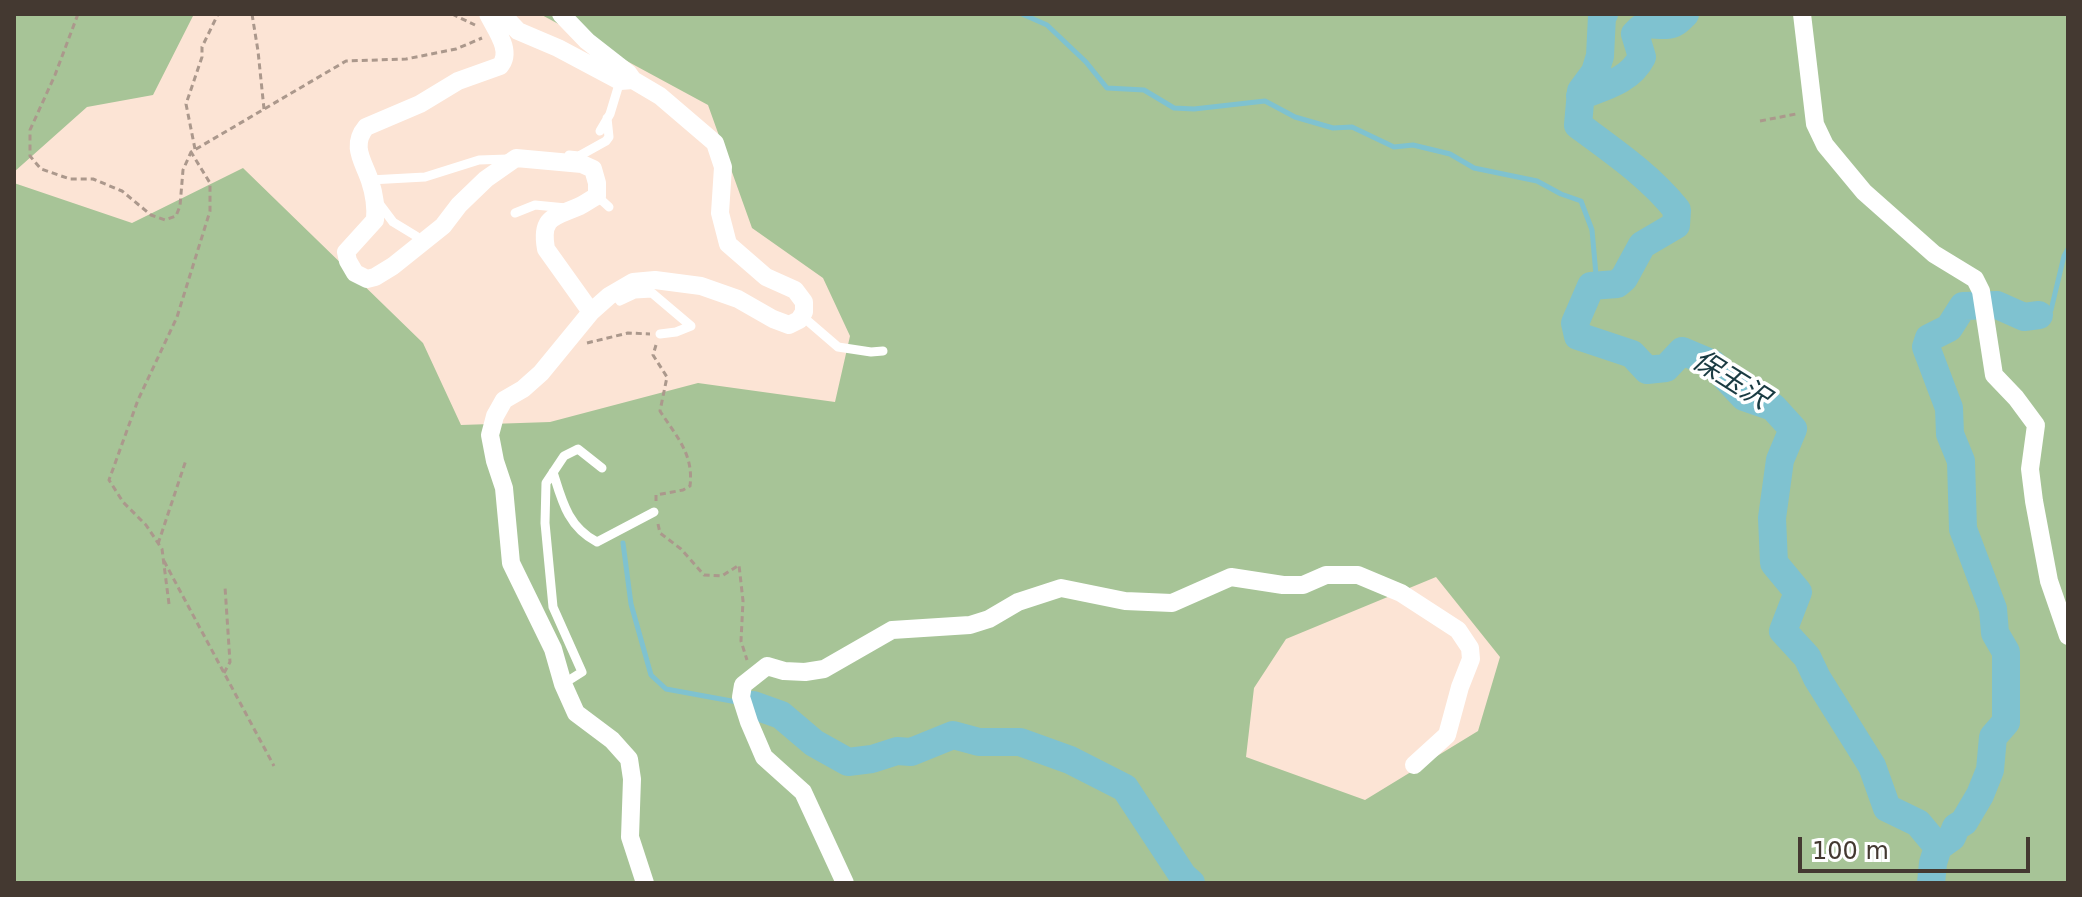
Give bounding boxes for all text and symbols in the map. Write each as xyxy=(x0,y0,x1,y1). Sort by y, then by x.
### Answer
water label: 保玉沢 xyxy=(1685,344,1775,418)
scale bar xyxy=(1802,821,2034,871)
text: 100 m xyxy=(1812,837,1889,865)

